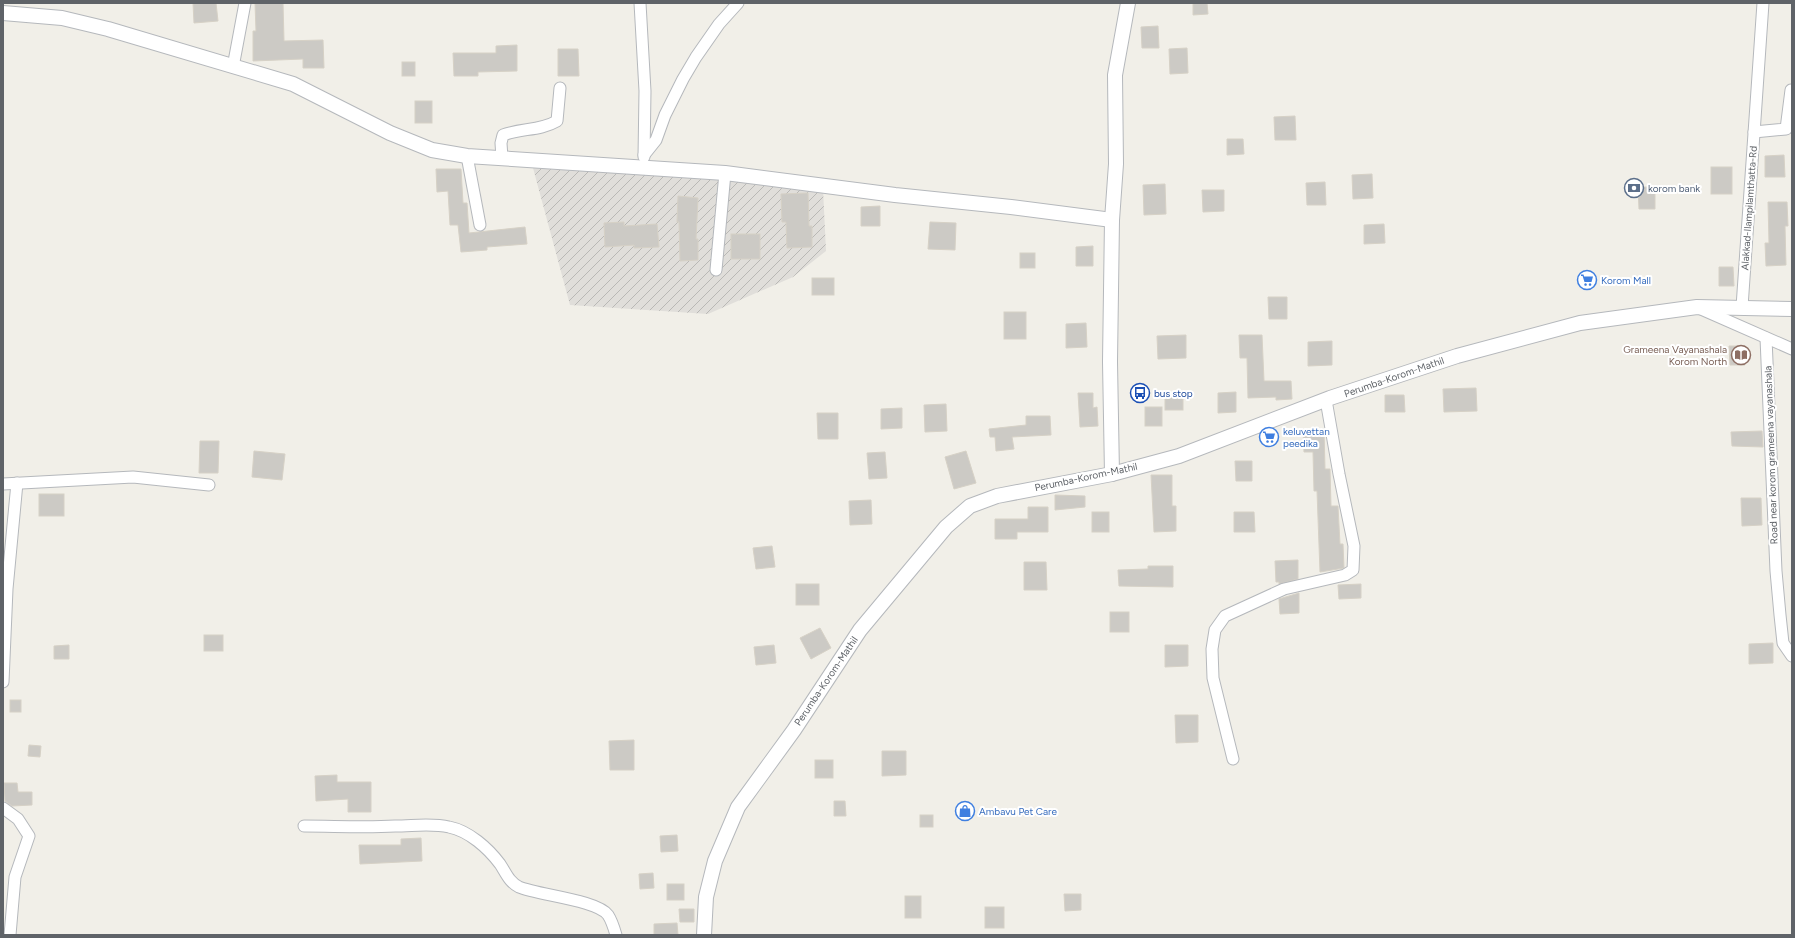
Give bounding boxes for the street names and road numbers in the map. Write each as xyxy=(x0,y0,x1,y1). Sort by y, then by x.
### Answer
street label: Alakkad-Ilampilamthatta-Rd xyxy=(1738,145,1760,271)
street label: Perumba-Korom-Mathil xyxy=(1342,354,1446,400)
street label: Road near korom grameena vayanashala xyxy=(1761,365,1781,545)
street label: Perumba-Korom-Mathil xyxy=(1033,460,1139,494)
street label: Perumba-Korom-Mathil xyxy=(791,634,861,728)

